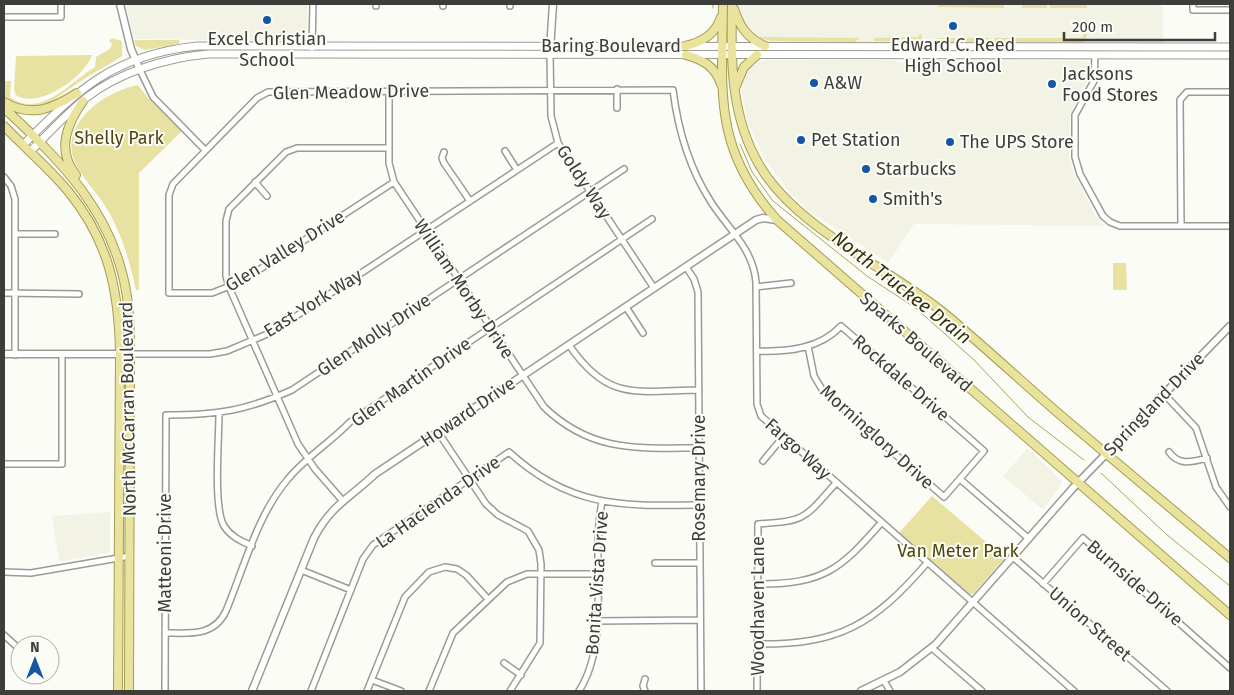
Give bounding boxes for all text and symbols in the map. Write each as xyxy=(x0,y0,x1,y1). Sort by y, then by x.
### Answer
scale bar xyxy=(1064,10,1215,42)
marker: Excel Christian School xyxy=(261,14,273,26)
text: 200 m xyxy=(1072,18,1113,36)
marker: Edward C. Reed High School xyxy=(947,20,959,32)
place label: Excel Christian School xyxy=(207,28,327,71)
place label: Edward C. Reed High School xyxy=(891,34,1015,77)
street label: Baring Boulevard xyxy=(541,35,681,57)
place label: Jacksons Food Stores xyxy=(1062,63,1158,106)
place label: A&W xyxy=(824,72,862,94)
marker: A&W xyxy=(808,77,820,89)
marker: Jacksons Food Stores xyxy=(1046,78,1058,90)
street label: Glen Meadow Drive xyxy=(273,80,429,104)
park label: Shelly Park xyxy=(74,127,165,149)
place label: Pet Station xyxy=(811,129,901,151)
place label: The UPS Store xyxy=(960,131,1074,153)
marker: Pet Station xyxy=(795,134,807,146)
marker: The UPS Store xyxy=(944,136,956,148)
street label: Goldy Way xyxy=(552,141,616,223)
place label: Starbucks xyxy=(876,158,956,180)
marker: Starbucks xyxy=(860,163,872,175)
place label: Smith's xyxy=(883,188,942,210)
marker: Smith's xyxy=(867,193,879,205)
street label: Glen Valley Drive xyxy=(221,205,349,297)
street label: William Morby Drive xyxy=(409,215,519,363)
water label: North Truckee Drain xyxy=(827,226,976,349)
street label: East York Way xyxy=(260,264,366,342)
street label: Sparks Boulevard xyxy=(855,287,977,397)
street label: Glen Molly Drive xyxy=(313,289,435,381)
street label: North McCarran Boulevard xyxy=(115,302,141,516)
street label: Rockdale Drive xyxy=(848,330,954,426)
street label: Glen Martin Drive xyxy=(347,332,475,432)
street label: Springland Drive xyxy=(1099,348,1209,460)
street label: Howard Drive xyxy=(417,372,519,452)
street label: Morninglory Drive xyxy=(816,380,938,494)
street label: Rosemary Drive xyxy=(688,414,710,542)
street label: Fargo Way xyxy=(760,414,836,484)
street label: La Hacienda Drive xyxy=(372,451,504,553)
street label: Matteoni Drive xyxy=(154,493,176,613)
street label: Bonita Vista Drive xyxy=(581,510,613,656)
street label: Burnside Drive xyxy=(1083,535,1187,631)
street label: Woodhaven Lane xyxy=(747,536,769,676)
park label: Van Meter Park xyxy=(897,540,1019,562)
street label: Union Street xyxy=(1044,582,1136,666)
north arrow xyxy=(10,635,60,685)
text: N xyxy=(30,639,40,656)

